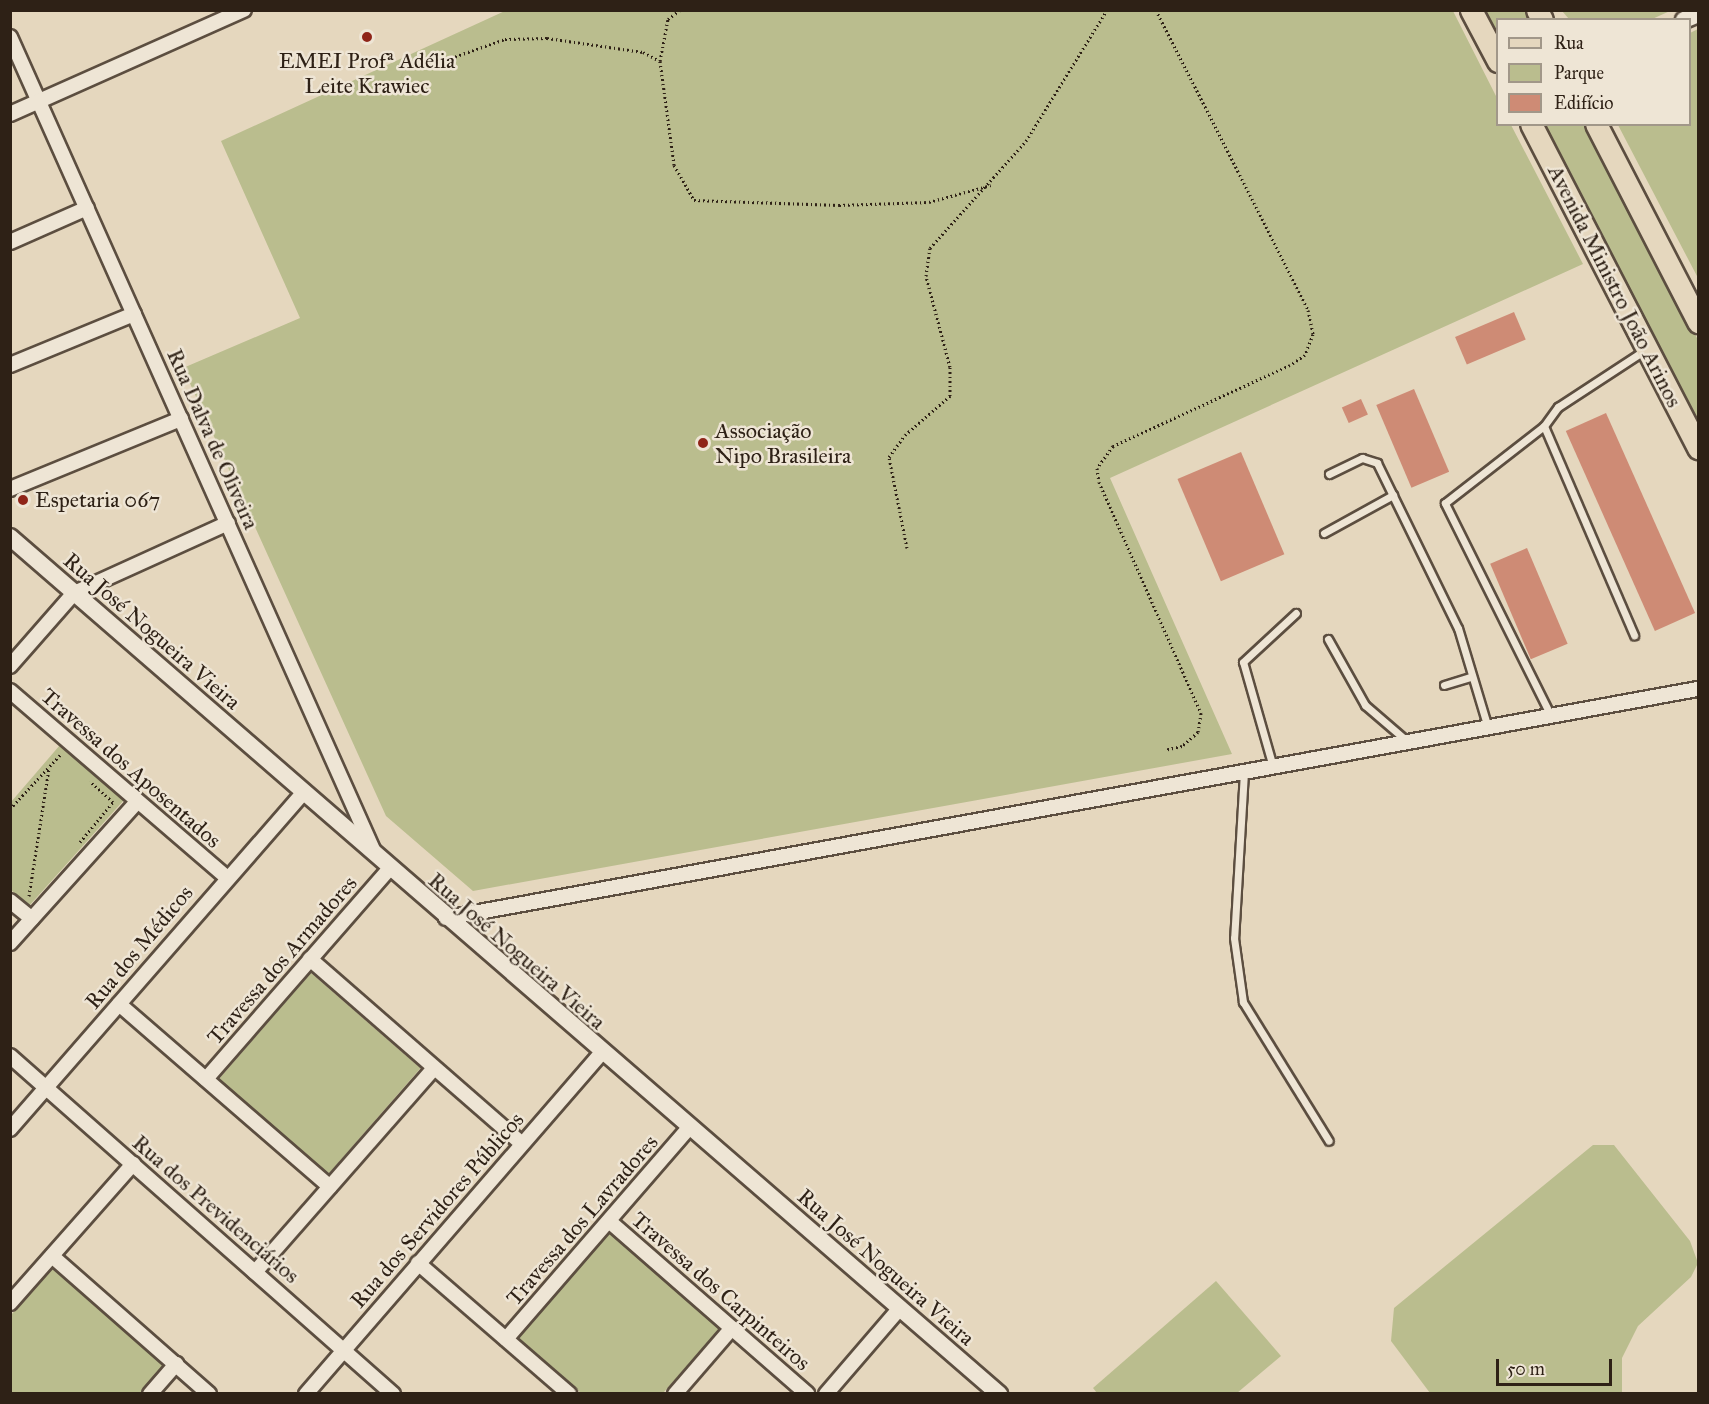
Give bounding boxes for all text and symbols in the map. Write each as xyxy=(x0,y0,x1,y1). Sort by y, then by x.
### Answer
legend xyxy=(1496,18,1691,126)
marker: EMEI Profª Adélia Leite Krawiec xyxy=(360,30,374,44)
text: Rua xyxy=(1554,32,1584,54)
place label: EMEI Profª Adélia Leite Krawiec xyxy=(279,47,455,98)
text: Parque xyxy=(1554,62,1604,84)
text: Edifício xyxy=(1554,92,1613,114)
street label: Avenida Ministro João Arinos xyxy=(1542,161,1688,411)
street label: Rua Dalva de Oliveira xyxy=(161,345,265,533)
place label: Associação Nipo Brasileira xyxy=(715,417,851,469)
marker: Associação Nipo Brasileira xyxy=(696,436,710,450)
place label: Espetaria 067 xyxy=(35,487,160,513)
marker: Espetaria 067 xyxy=(16,493,30,507)
street label: Rua José Nogueira Vieira xyxy=(58,547,246,715)
street label: Travessa dos Aposentados xyxy=(36,683,226,853)
street label: Rua José Nogueira Vieira xyxy=(423,867,611,1035)
street label: Travessa dos Armadores xyxy=(202,870,362,1050)
street label: Rua dos Médicos xyxy=(80,880,198,1014)
street label: Rua dos Servidores Públicos xyxy=(345,1107,529,1313)
street label: Rua dos Previdenciários xyxy=(127,1129,305,1289)
street label: Travessa dos Lavradores xyxy=(501,1129,663,1311)
street label: Rua José Nogueira Vieira xyxy=(792,1183,980,1351)
street label: Travessa dos Carpinteiros xyxy=(626,1206,816,1376)
scale bar xyxy=(1499,1347,1614,1385)
text: 50 m xyxy=(1507,1358,1545,1380)

